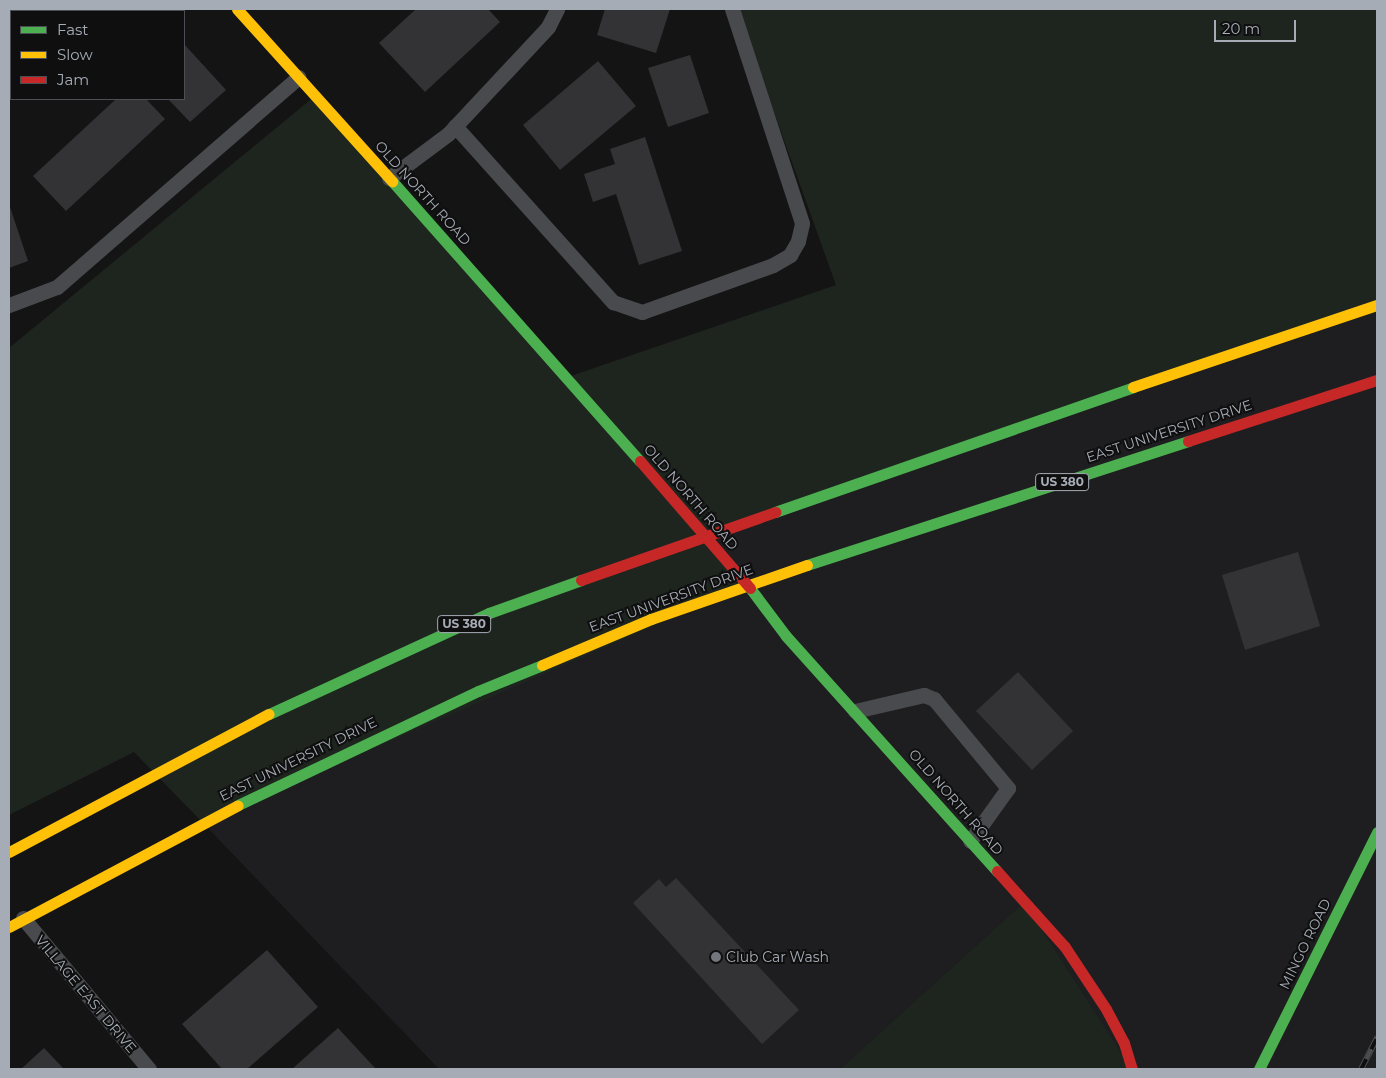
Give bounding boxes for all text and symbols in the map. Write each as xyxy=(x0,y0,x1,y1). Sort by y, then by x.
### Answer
legend xyxy=(10,10,185,100)
scale bar xyxy=(1216,10,1298,42)
text: 20 m xyxy=(1222,19,1260,38)
text: Fast xyxy=(57,20,88,39)
text: Slow xyxy=(57,45,93,64)
text: Jam xyxy=(57,70,89,89)
street label: OLD NORTH ROAD xyxy=(372,137,474,249)
street label: EAST UNIVERSITY DRIVE xyxy=(1084,396,1254,466)
street label: OLD NORTH ROAD xyxy=(640,441,742,553)
road number: US 380 xyxy=(1034,472,1090,492)
street label: EAST UNIVERSITY DRIVE xyxy=(587,561,755,635)
road number: US 380 xyxy=(436,614,492,634)
street label: EAST UNIVERSITY DRIVE xyxy=(217,714,379,804)
street label: OLD NORTH ROAD xyxy=(905,746,1007,858)
street label: MINGO ROAD xyxy=(1276,896,1334,992)
street label: VILLAGE EAST DRIVE xyxy=(32,932,140,1056)
place label: Club Car Wash xyxy=(726,949,829,965)
marker: Club Car Wash xyxy=(710,951,722,963)

